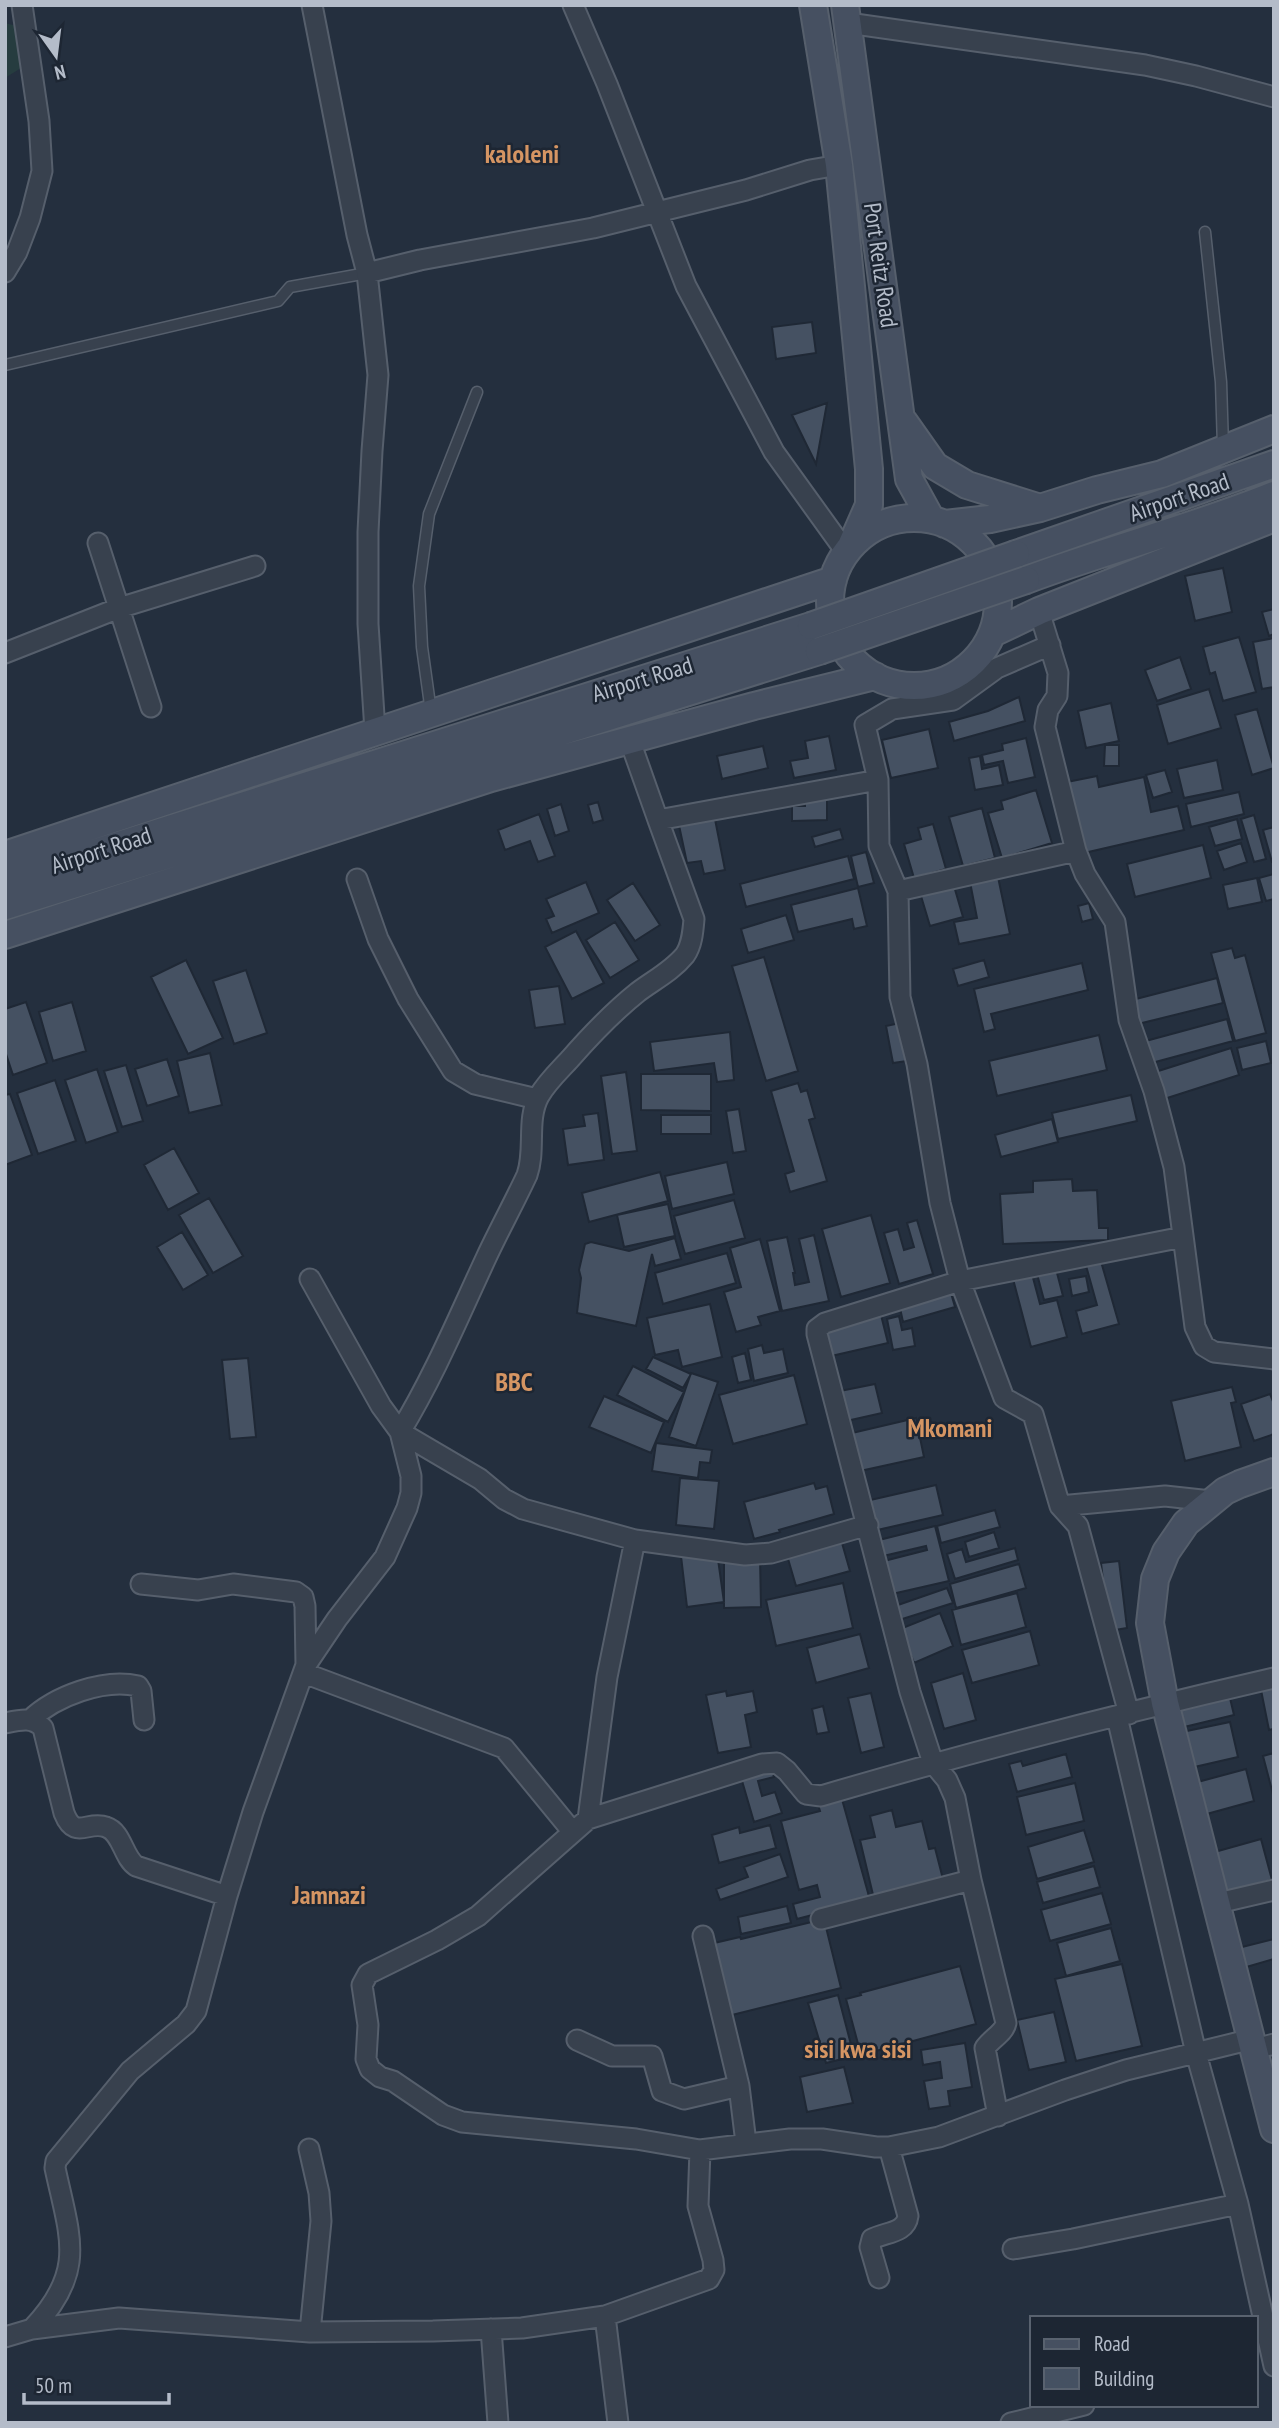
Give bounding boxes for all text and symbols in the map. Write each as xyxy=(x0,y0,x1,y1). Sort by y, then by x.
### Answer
north arrow xyxy=(21,21,91,91)
text: N xyxy=(52,60,68,85)
district label: kaloleni xyxy=(485,137,559,170)
street label: Port Reitz Road xyxy=(857,201,905,329)
street label: Airport Road xyxy=(1125,465,1233,529)
street label: Airport Road xyxy=(588,649,696,709)
street label: Airport Road xyxy=(47,819,155,881)
district label: BBC xyxy=(495,1365,533,1398)
district label: Mkomani xyxy=(908,1411,992,1444)
district label: Jamnazi xyxy=(291,1878,366,1911)
district label: sisi kwa sisi xyxy=(804,2032,912,2065)
legend xyxy=(1030,2316,1258,2407)
text: Road xyxy=(1094,2330,1130,2357)
scale bar xyxy=(24,2362,170,2406)
text: Building xyxy=(1094,2365,1154,2392)
text: 50 m xyxy=(35,2372,72,2399)

